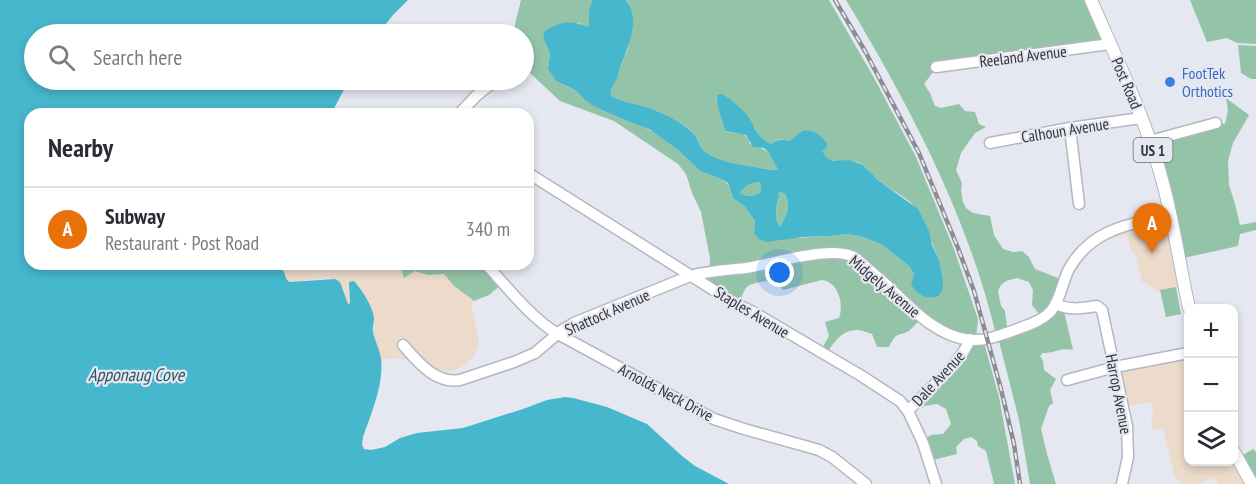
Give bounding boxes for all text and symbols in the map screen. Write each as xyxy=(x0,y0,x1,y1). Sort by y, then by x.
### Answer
search box xyxy=(24,24,534,90)
icon: search xyxy=(45,41,78,74)
street label: Reeland Avenue xyxy=(978,41,1068,71)
text: Search here xyxy=(93,43,182,71)
street label: Post Road xyxy=(1107,54,1147,112)
place label: FootTek Orthotics xyxy=(1182,63,1233,101)
marker: FootTek Orthotics xyxy=(1163,75,1177,89)
street label: Calhoun Avenue xyxy=(1020,113,1110,147)
text: Nearby xyxy=(48,131,113,164)
road number: US 1 xyxy=(1134,138,1172,162)
text: Subway xyxy=(105,202,165,230)
pin: A xyxy=(1132,204,1172,253)
text: A xyxy=(62,216,73,242)
text: 340 m xyxy=(466,216,510,242)
text: Restaurant · Post Road xyxy=(105,230,259,256)
street label: Midgely Avenue xyxy=(845,250,925,322)
your location xyxy=(765,258,794,287)
street label: Staples Avenue xyxy=(711,282,793,342)
street label: Shattock Avenue xyxy=(561,284,653,340)
map controls xyxy=(1184,304,1238,466)
button: + xyxy=(1184,304,1238,358)
street label: Dale Avenue xyxy=(907,346,969,410)
street label: Harrop Avenue xyxy=(1101,352,1137,436)
button: − xyxy=(1184,358,1238,412)
street label: Arnolds Neck Drive xyxy=(615,359,717,425)
water label: Apponaug Cove xyxy=(88,363,186,386)
button: layers xyxy=(1184,412,1238,466)

